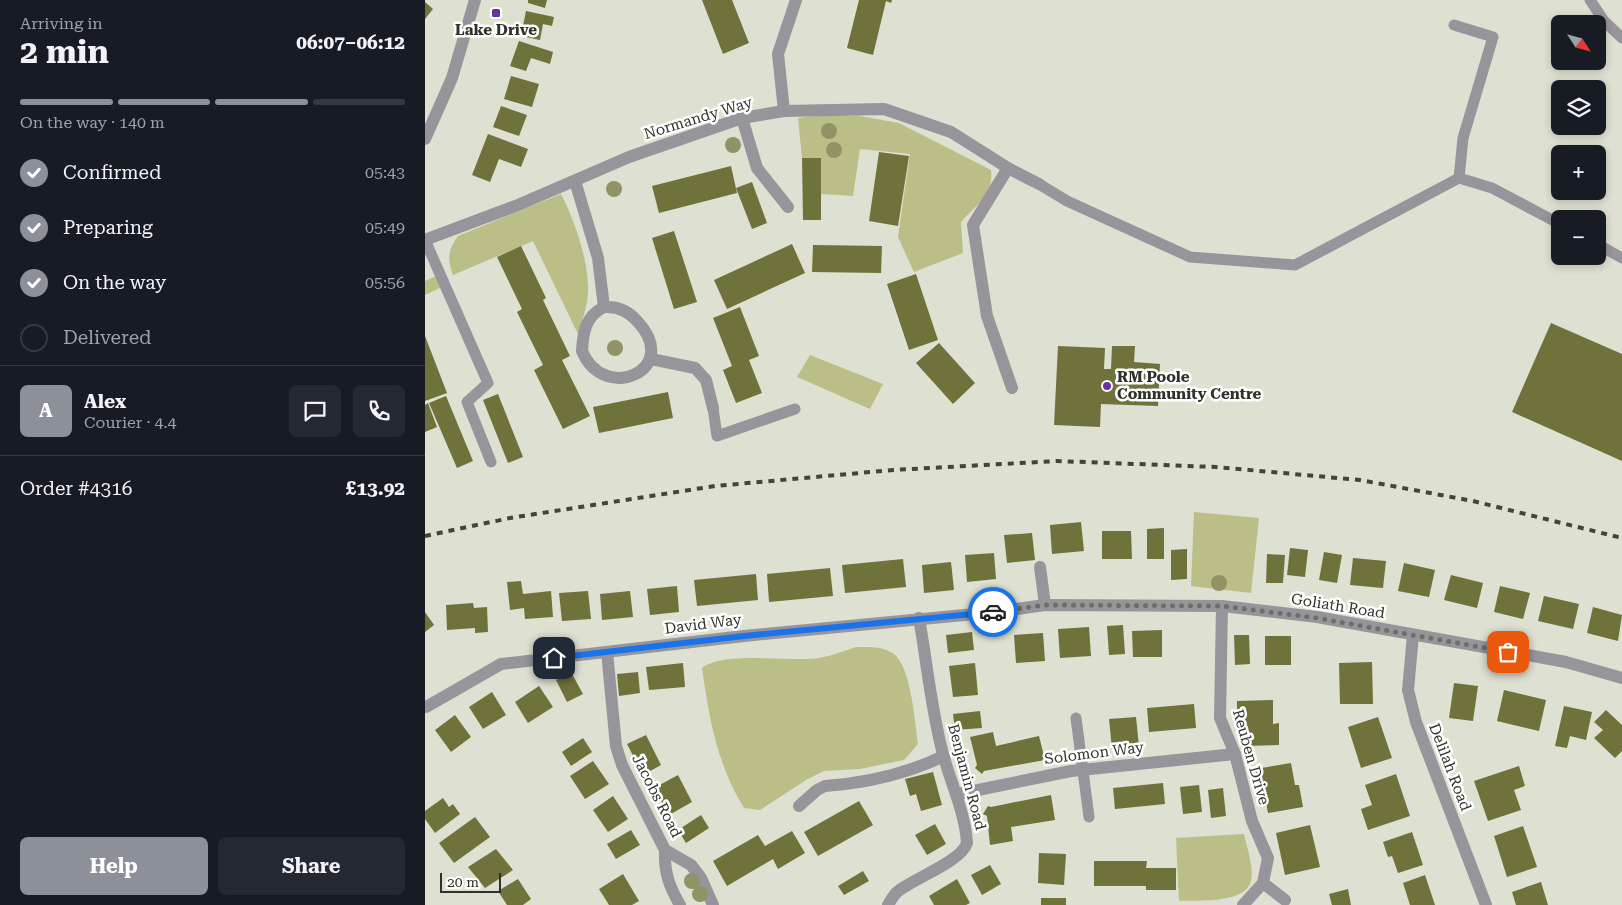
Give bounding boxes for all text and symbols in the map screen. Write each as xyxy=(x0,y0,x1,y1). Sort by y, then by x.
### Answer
marker: Lake Drive xyxy=(490,7,502,19)
text: Arriving in xyxy=(20,14,103,33)
north arrow xyxy=(1551,15,1606,70)
map controls xyxy=(1551,15,1606,265)
place label: Lake Drive xyxy=(455,21,537,39)
text: 06:07–06:12 xyxy=(296,31,405,54)
text: 2 min xyxy=(20,33,109,71)
button: layers xyxy=(1551,80,1606,135)
street label: Normandy Way xyxy=(642,93,754,143)
text: On the way · 140 m xyxy=(20,113,165,132)
button: + xyxy=(1551,145,1606,200)
icon: check xyxy=(20,159,48,187)
text: Confirmed xyxy=(63,161,161,184)
text: 05:43 xyxy=(365,163,405,182)
button: − xyxy=(1551,210,1606,265)
icon: check xyxy=(20,214,48,242)
text: Preparing xyxy=(63,216,153,239)
text: 05:49 xyxy=(365,218,405,237)
icon: check xyxy=(20,269,48,297)
text: On the way xyxy=(63,271,166,294)
text: 05:56 xyxy=(365,273,405,292)
text: Delivered xyxy=(63,326,151,349)
place label: RM Poole Community Centre xyxy=(1117,368,1262,403)
marker: RM Poole Community Centre xyxy=(1101,380,1113,392)
button: chat xyxy=(289,385,341,437)
button: phone xyxy=(353,385,405,437)
text: Alex xyxy=(84,390,126,413)
text: A xyxy=(39,399,53,422)
text: Courier · 4.4 xyxy=(84,413,177,432)
text: Order #4316 xyxy=(20,477,132,500)
text: £13.92 xyxy=(346,477,405,500)
courier xyxy=(968,587,1018,637)
street label: Goliath Road xyxy=(1290,590,1386,622)
icon: car xyxy=(979,598,1007,626)
street label: David Way xyxy=(663,610,743,638)
pin xyxy=(1487,631,1529,673)
pin xyxy=(533,637,575,679)
icon: bag xyxy=(1494,638,1522,666)
icon: home xyxy=(540,644,568,672)
street label: Reuben Drive xyxy=(1229,707,1273,807)
street label: Delilah Road xyxy=(1425,721,1475,814)
street label: Benjamin Road xyxy=(944,722,990,833)
street label: Solomon Way xyxy=(1043,738,1145,768)
street label: Jacobs Road xyxy=(628,751,686,841)
button: Help xyxy=(20,837,208,895)
button: Share xyxy=(218,837,405,895)
scale bar xyxy=(440,870,501,893)
text: 20 m xyxy=(447,874,479,890)

